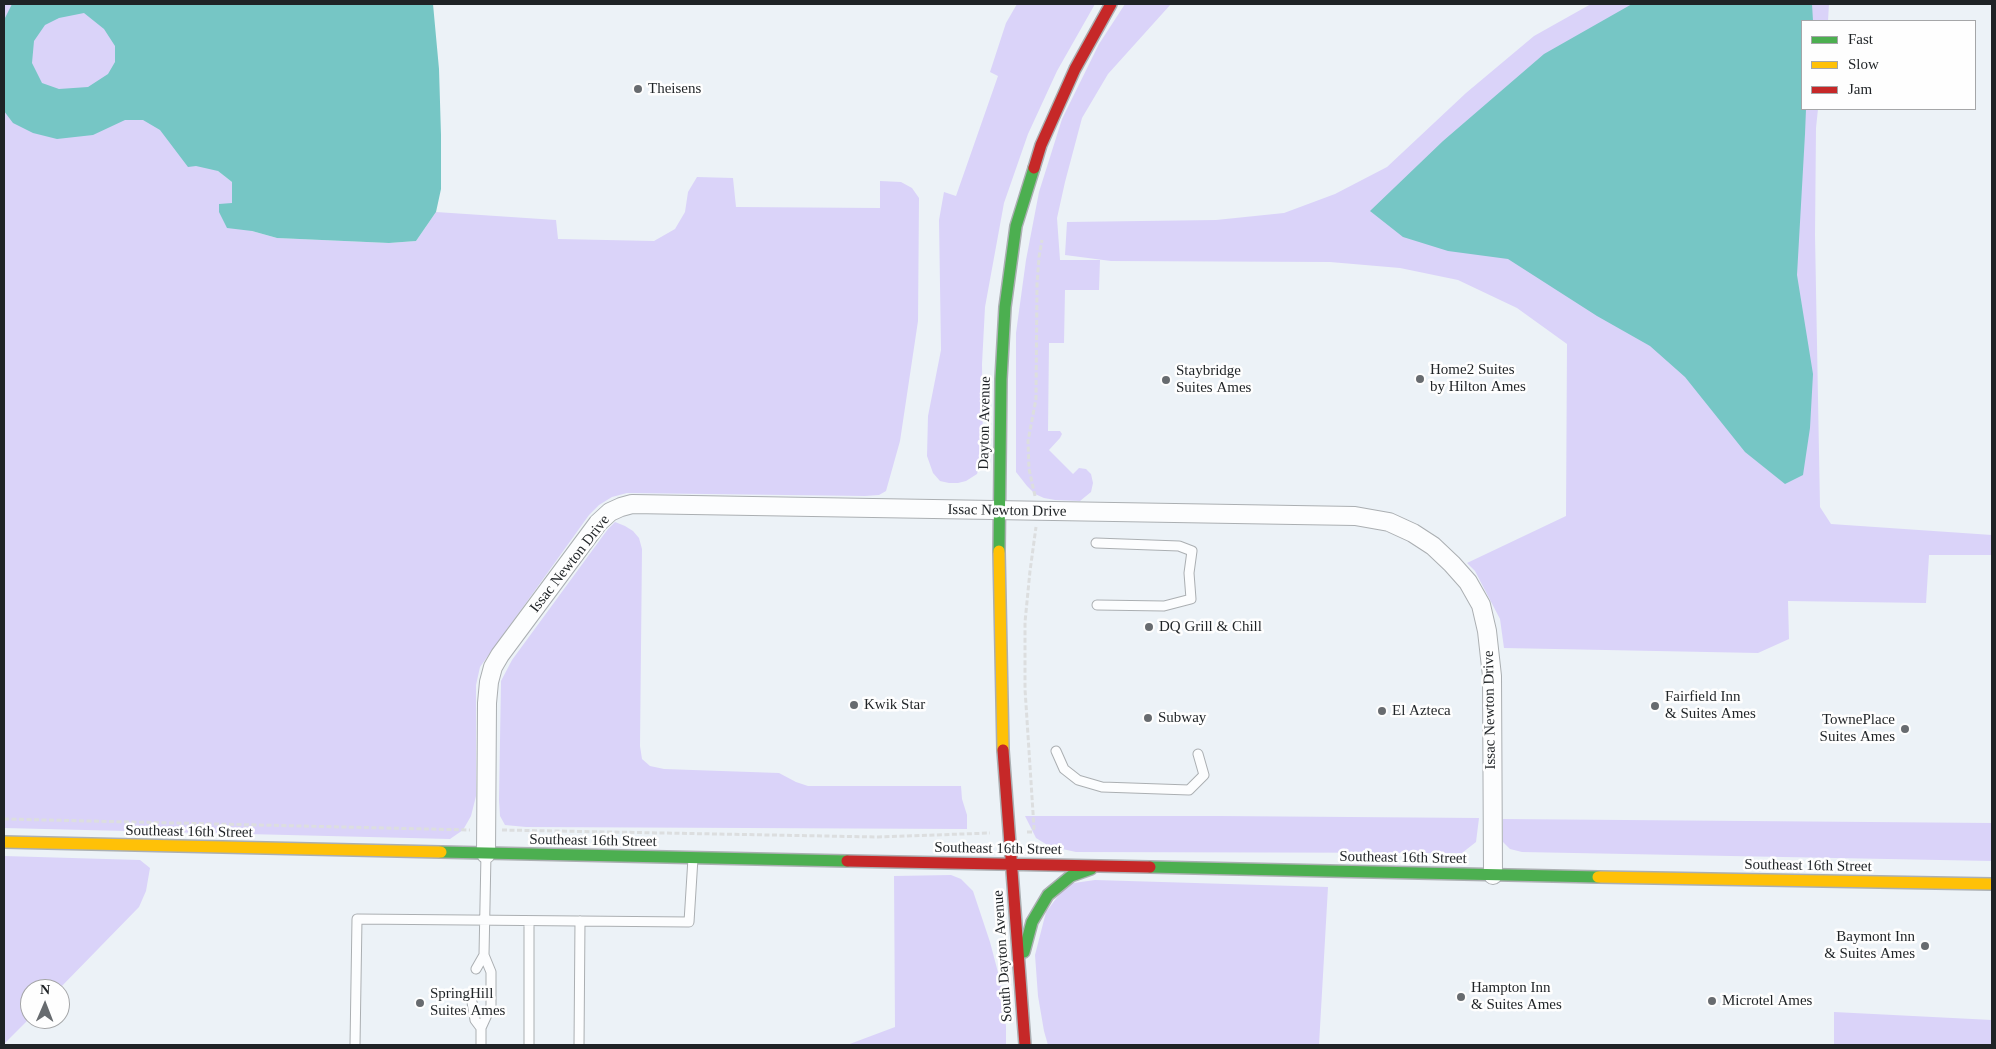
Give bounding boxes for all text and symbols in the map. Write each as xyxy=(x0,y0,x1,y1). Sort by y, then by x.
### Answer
legend xyxy=(1801,20,1976,110)
text: Fast xyxy=(1848,31,1873,47)
text: Slow xyxy=(1848,56,1879,72)
place label: Theisens xyxy=(648,80,701,98)
text: Jam xyxy=(1848,81,1872,97)
marker: Theisens xyxy=(632,83,644,95)
place label: Home2 Suites by Hilton Ames xyxy=(1430,361,1526,396)
place label: Staybridge Suites Ames xyxy=(1176,362,1251,397)
marker: Home2 Suites by Hilton Ames xyxy=(1414,373,1426,385)
marker: Staybridge Suites Ames xyxy=(1160,374,1172,386)
street label: Dayton Avenue xyxy=(975,376,995,470)
street label: Issac Newton Drive xyxy=(947,501,1067,521)
street label: Issac Newton Drive xyxy=(526,512,614,616)
place label: DQ Grill & Chill xyxy=(1159,618,1262,636)
marker: DQ Grill & Chill xyxy=(1143,621,1155,633)
street label: Issac Newton Drive xyxy=(1480,650,1500,770)
place label: Fairfield Inn & Suites Ames xyxy=(1665,688,1756,723)
place label: Kwik Star xyxy=(864,696,925,714)
marker: Kwik Star xyxy=(848,699,860,711)
marker: Fairfield Inn & Suites Ames xyxy=(1649,700,1661,712)
place label: El Azteca xyxy=(1392,702,1451,720)
marker: El Azteca xyxy=(1376,705,1388,717)
place label: Subway xyxy=(1158,709,1206,727)
place label: TownePlace Suites Ames xyxy=(1820,711,1895,746)
marker: Subway xyxy=(1142,712,1154,724)
marker: TownePlace Suites Ames xyxy=(1899,723,1911,735)
street label: Southeast 16th Street xyxy=(125,822,253,842)
street label: Southeast 16th Street xyxy=(529,831,657,851)
street label: Southeast 16th Street xyxy=(934,839,1062,859)
street label: Southeast 16th Street xyxy=(1339,848,1467,868)
street label: Southeast 16th Street xyxy=(1744,856,1872,876)
street label: South Dayton Avenue xyxy=(989,889,1017,1023)
place label: Baymont Inn & Suites Ames xyxy=(1824,928,1915,963)
marker: Baymont Inn & Suites Ames xyxy=(1919,940,1931,952)
north arrow xyxy=(20,979,70,1029)
place label: Hampton Inn & Suites Ames xyxy=(1471,979,1562,1014)
text: N xyxy=(40,982,50,997)
place label: SpringHill Suites Ames xyxy=(430,985,505,1020)
marker: Hampton Inn & Suites Ames xyxy=(1455,991,1467,1003)
place label: Microtel Ames xyxy=(1722,992,1812,1010)
marker: Microtel Ames xyxy=(1706,995,1718,1007)
marker: SpringHill Suites Ames xyxy=(414,997,426,1009)

